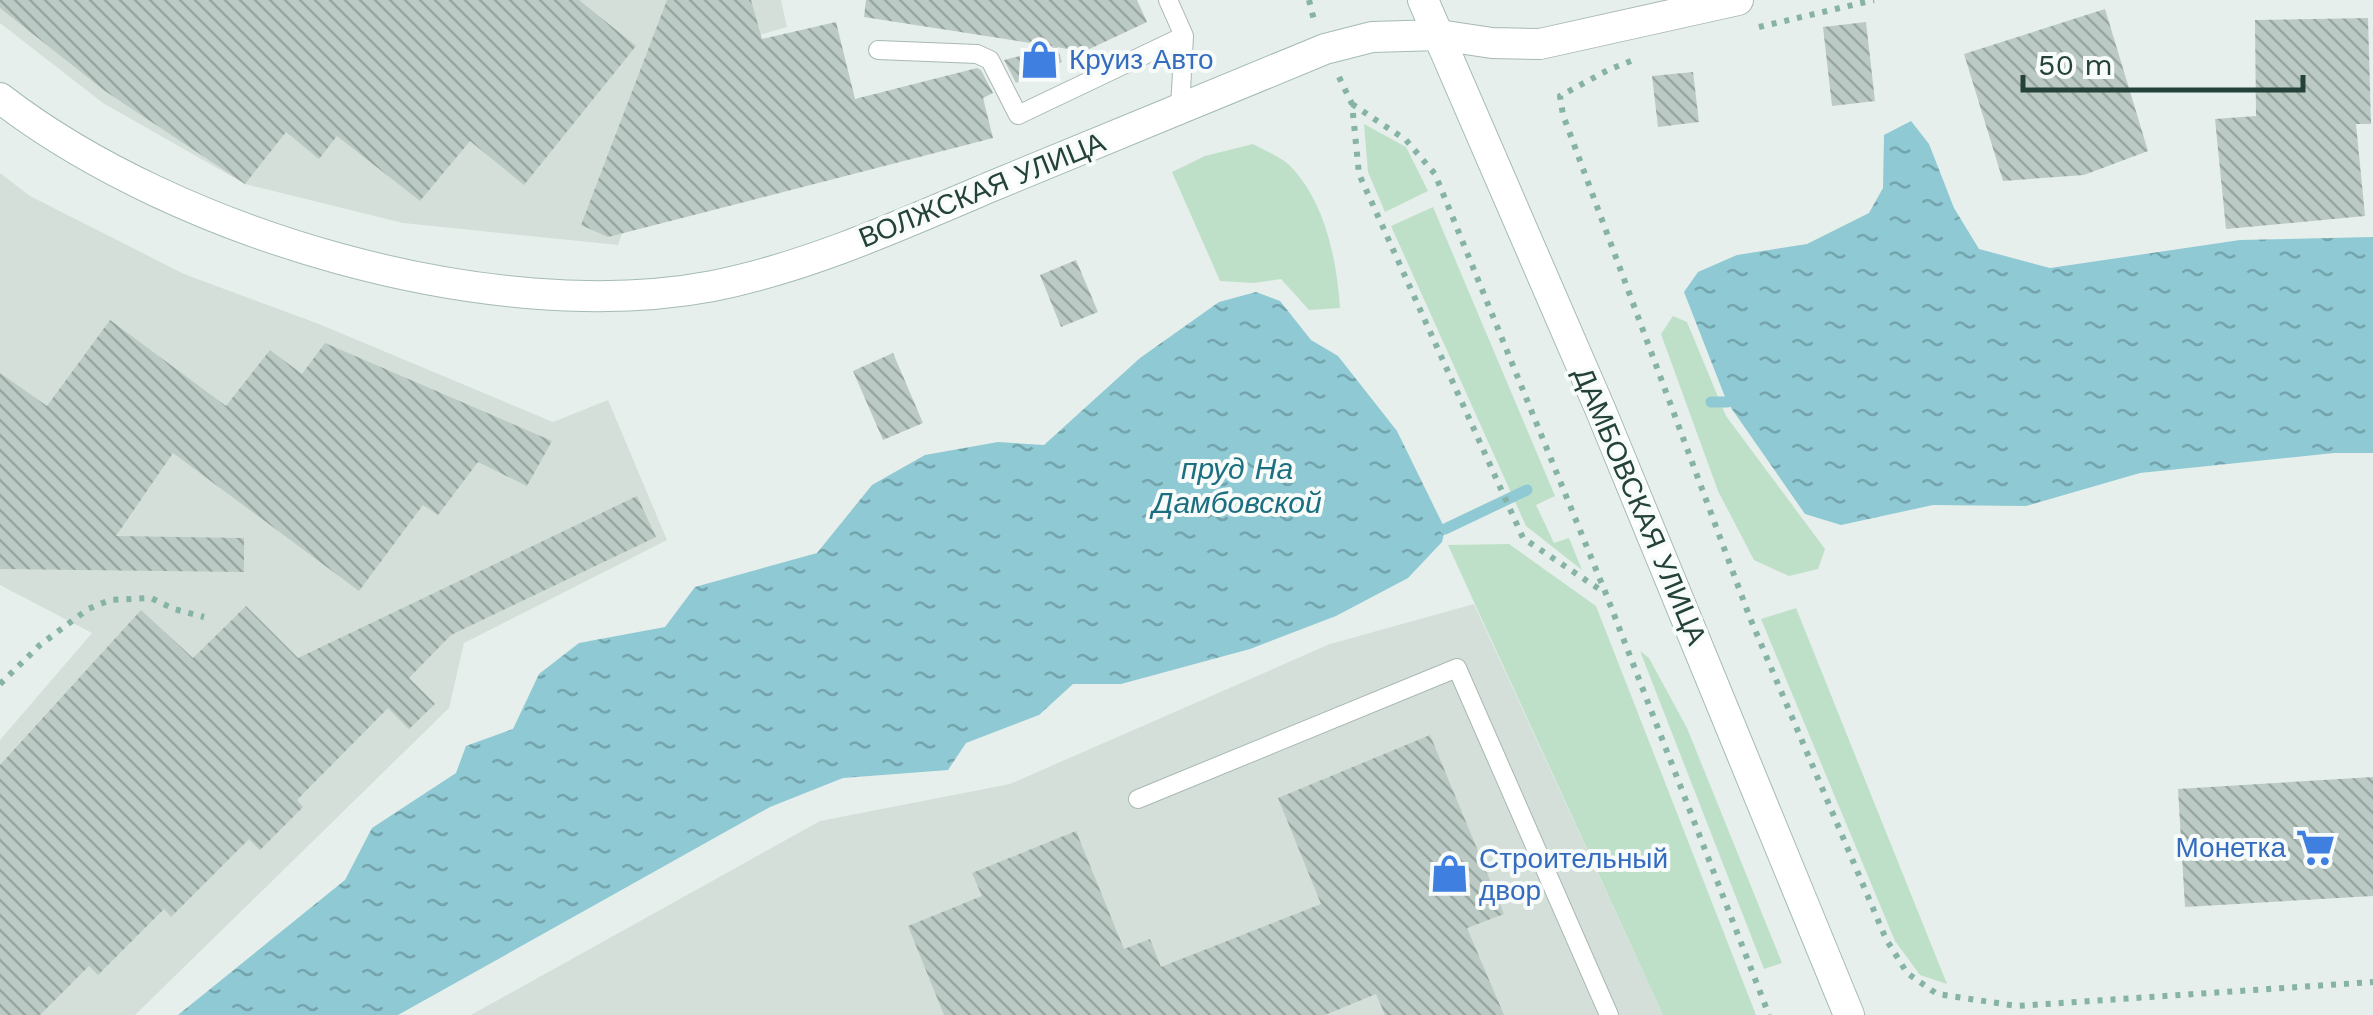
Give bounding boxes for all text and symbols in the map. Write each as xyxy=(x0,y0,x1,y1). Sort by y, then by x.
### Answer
scale bar xyxy=(2023,30,2303,92)
shop icon: Круиз Авто xyxy=(1018,38,1060,80)
place label: Круиз Авто xyxy=(1069,43,1214,76)
text: 50 m xyxy=(2038,47,2113,82)
street label: ВОЛЖСКАЯ УЛИЦА xyxy=(854,125,1110,255)
street label: ДАМБОВСКАЯ УЛИЦА xyxy=(1567,362,1714,650)
water label: пруд На Дамбовской xyxy=(1149,451,1322,520)
supermarket icon: Монетка xyxy=(2295,826,2337,868)
place label: Монетка xyxy=(2175,831,2286,864)
place label: Строительный двор xyxy=(1479,842,1668,907)
shop icon: Строительный двор xyxy=(1428,853,1470,895)

